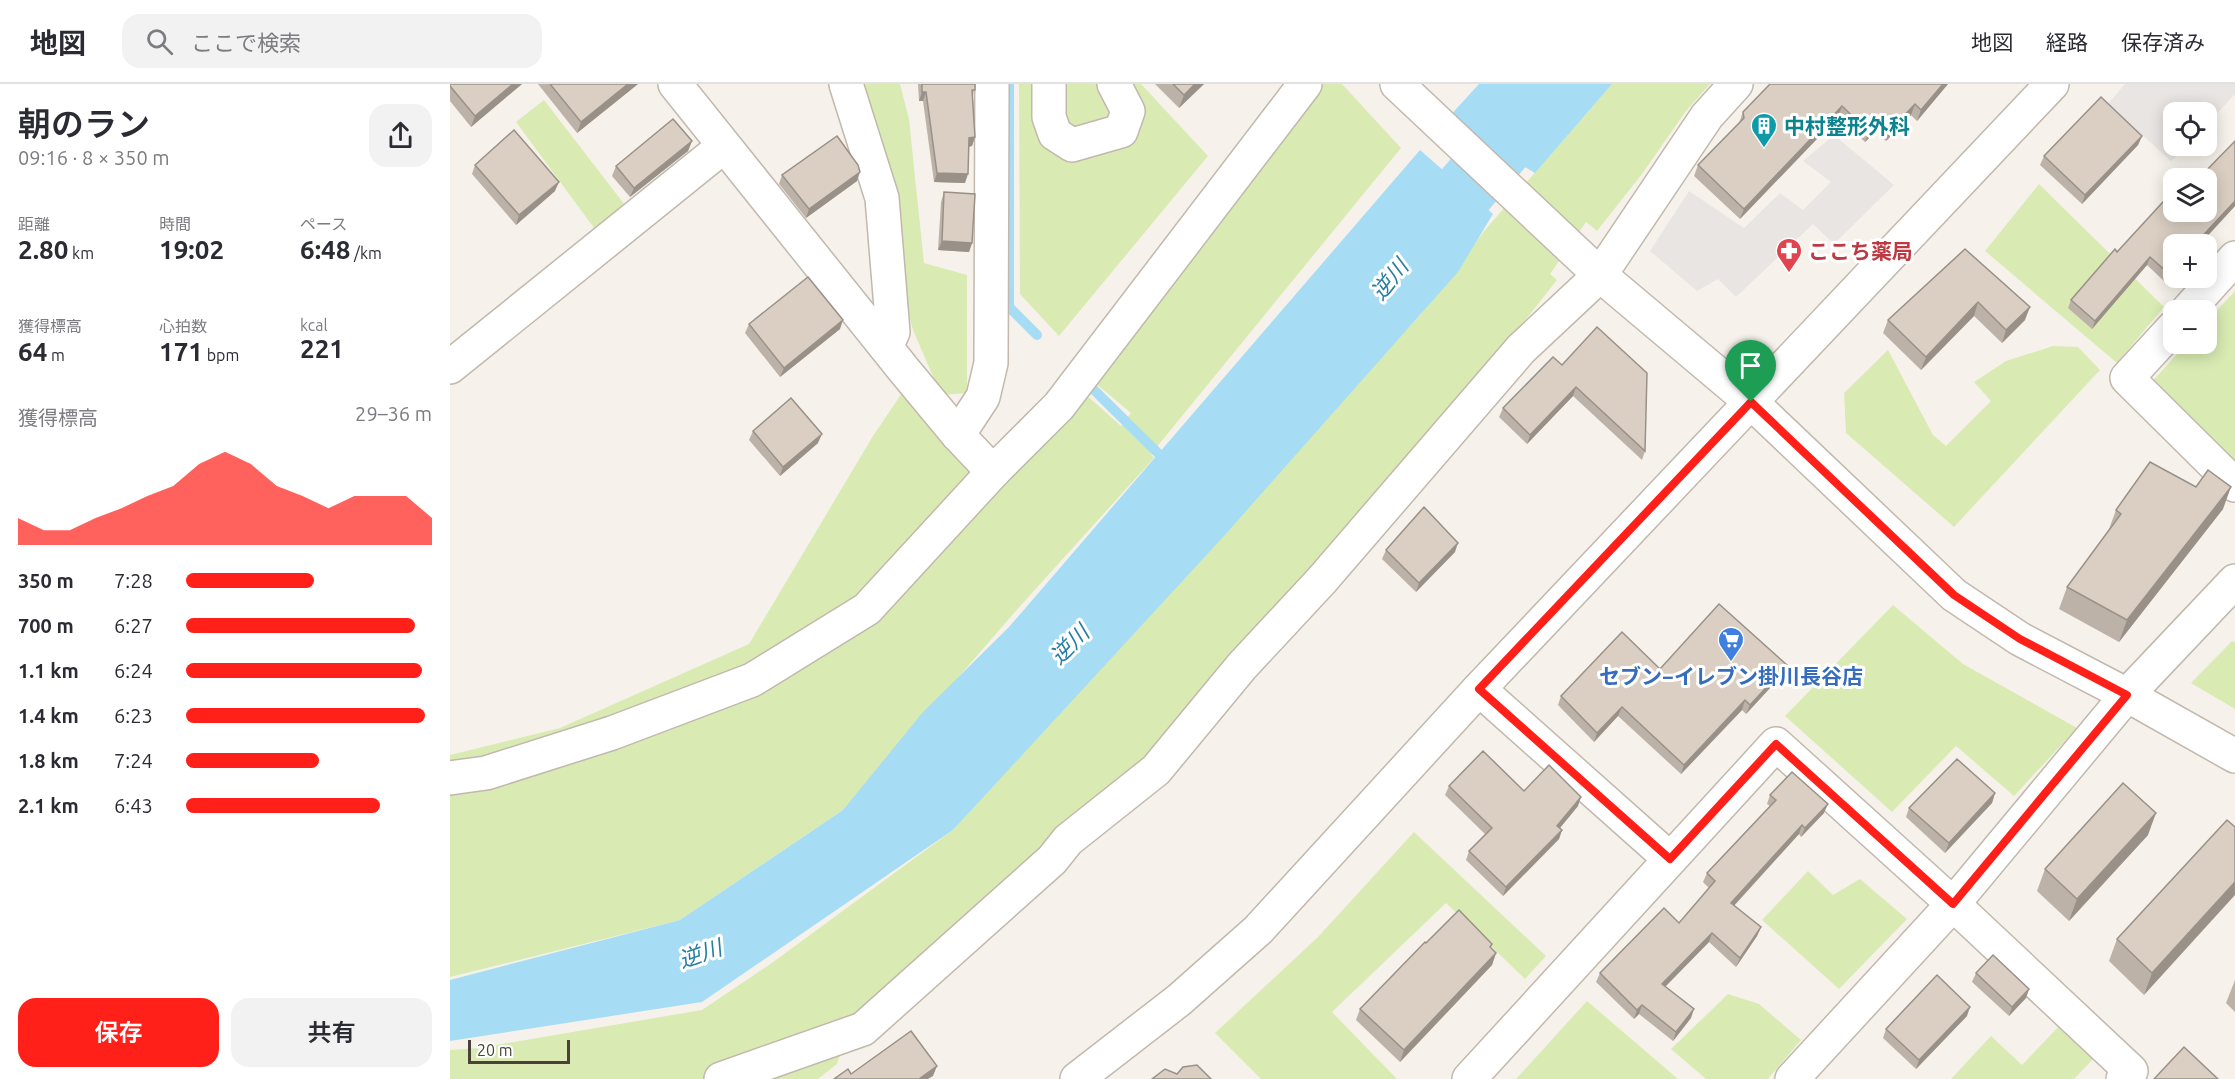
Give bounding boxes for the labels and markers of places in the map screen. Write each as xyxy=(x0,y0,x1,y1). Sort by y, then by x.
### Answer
building icon: 中村整形外科 xyxy=(1749,111,1779,149)
place label: 中村整形外科 xyxy=(1784,114,1910,138)
pharmacy icon: ここち薬局 xyxy=(1774,236,1804,274)
place label: ここち薬局 xyxy=(1808,239,1913,263)
pin xyxy=(1725,340,1776,402)
supermarket icon: セブン−イレブン掛川長谷店 xyxy=(1716,625,1746,663)
place label: セブン−イレブン掛川長谷店 xyxy=(1599,664,1863,688)

